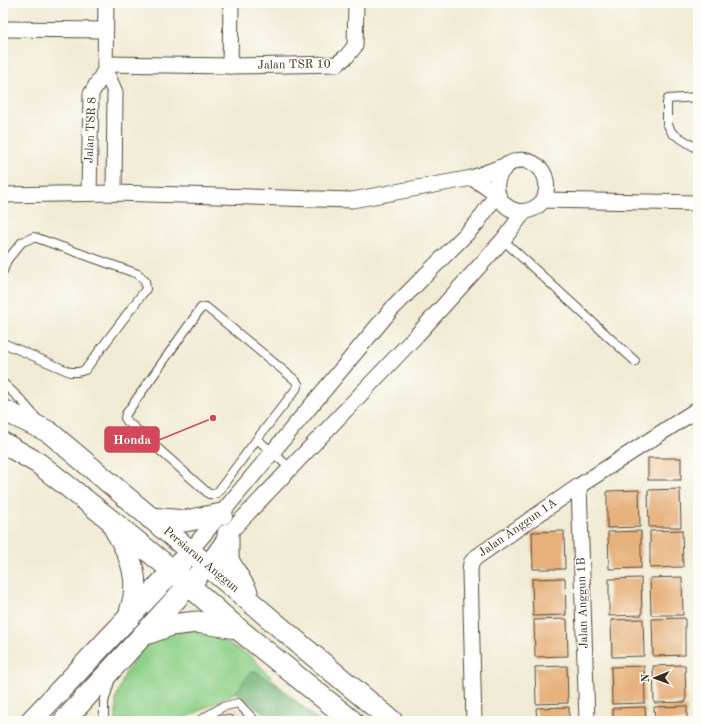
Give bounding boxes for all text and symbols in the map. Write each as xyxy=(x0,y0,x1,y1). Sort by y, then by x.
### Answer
street label: Jalan TSR 10 xyxy=(257,58,331,72)
street label: Jalan TSR 8 xyxy=(83,97,99,163)
callout: Honda xyxy=(105,427,159,452)
text: Honda xyxy=(113,434,151,447)
street label: Jalan Anggun 1A xyxy=(477,497,559,559)
street label: Persiaran Anggun xyxy=(161,525,241,595)
street label: Jalan Anggun 1B xyxy=(575,557,591,649)
north arrow xyxy=(635,658,675,698)
text: N xyxy=(641,673,652,682)

